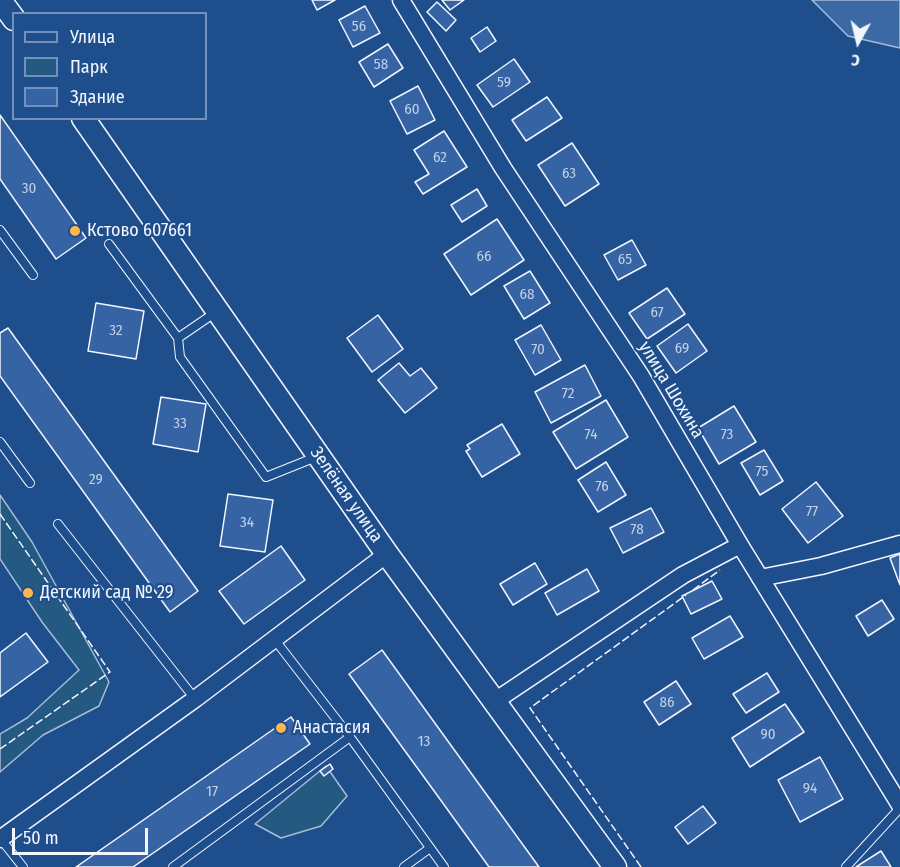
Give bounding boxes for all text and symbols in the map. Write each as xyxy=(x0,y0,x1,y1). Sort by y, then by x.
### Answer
legend xyxy=(12,12,207,120)
north arrow xyxy=(828,12,888,72)
house number: 56 xyxy=(352,18,366,36)
text: Улица xyxy=(70,26,115,48)
text: С xyxy=(850,50,861,70)
text: Парк xyxy=(70,56,108,78)
house number: 58 xyxy=(374,56,388,74)
house number: 59 xyxy=(497,74,511,92)
text: Здание xyxy=(70,86,125,108)
house number: 60 xyxy=(404,101,420,119)
house number: 62 xyxy=(433,149,447,167)
house number: 63 xyxy=(562,165,576,183)
house number: 30 xyxy=(22,180,36,198)
place label: Кстово 607661 xyxy=(87,220,192,242)
marker: Кстово 607661 xyxy=(68,224,82,238)
house number: 66 xyxy=(477,248,491,266)
house number: 65 xyxy=(618,251,632,269)
house number: 68 xyxy=(520,286,534,304)
house number: 67 xyxy=(650,304,664,322)
house number: 32 xyxy=(109,322,123,340)
street label: улица Шохина xyxy=(634,338,708,442)
house number: 69 xyxy=(675,340,689,358)
house number: 70 xyxy=(531,341,545,359)
house number: 72 xyxy=(562,385,574,403)
house number: 33 xyxy=(173,415,187,433)
house number: 74 xyxy=(585,426,597,444)
house number: 73 xyxy=(721,426,733,444)
street label: Зелёная улица xyxy=(305,443,387,547)
house number: 75 xyxy=(756,463,768,481)
house number: 29 xyxy=(89,471,103,489)
house number: 76 xyxy=(595,478,609,496)
house number: 77 xyxy=(806,503,818,521)
house number: 34 xyxy=(240,514,254,532)
house number: 78 xyxy=(630,521,644,539)
place label: Детский сад № 29 xyxy=(40,582,174,604)
marker: Детский сад № 29 xyxy=(21,586,35,600)
house number: 86 xyxy=(660,694,674,712)
place label: Анастасия xyxy=(293,717,370,739)
marker: Анастасия xyxy=(274,721,288,735)
house number: 90 xyxy=(760,726,776,744)
house number: 13 xyxy=(418,733,430,751)
house number: 94 xyxy=(803,780,817,798)
house number: 17 xyxy=(206,783,218,801)
scale bar xyxy=(15,816,152,854)
text: 50 m xyxy=(23,827,59,849)

